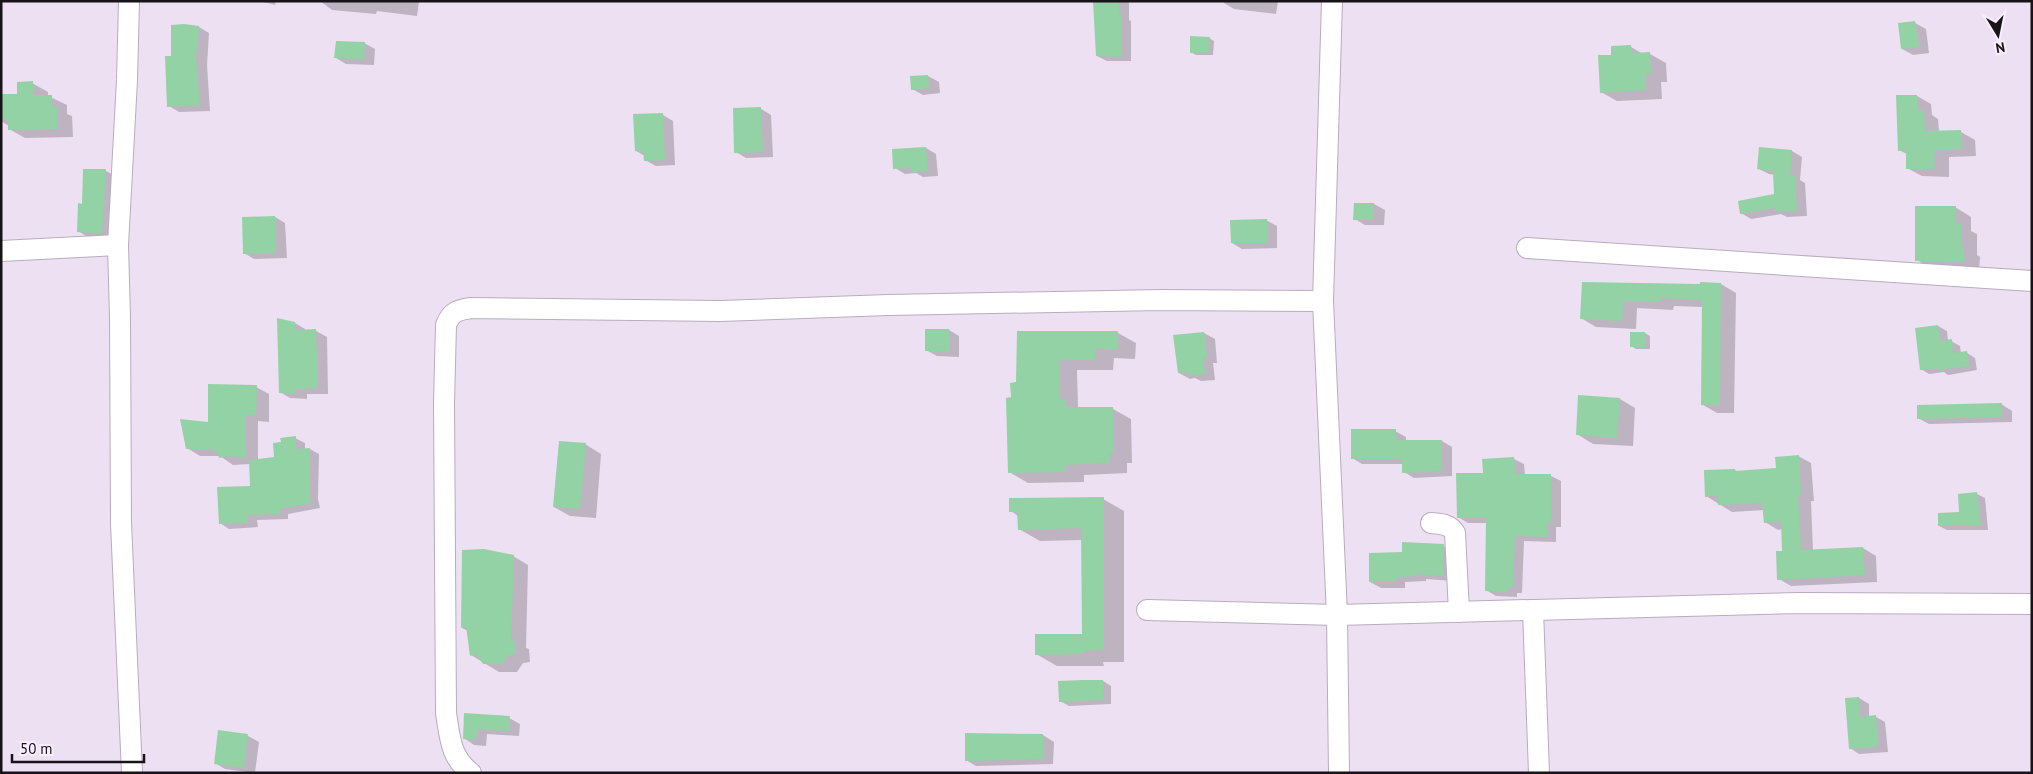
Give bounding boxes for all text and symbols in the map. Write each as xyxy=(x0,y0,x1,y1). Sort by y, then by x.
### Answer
north arrow xyxy=(1973,10,2023,60)
text: N xyxy=(1994,38,2006,57)
scale bar xyxy=(12,732,145,764)
text: 50 m xyxy=(20,739,53,758)

